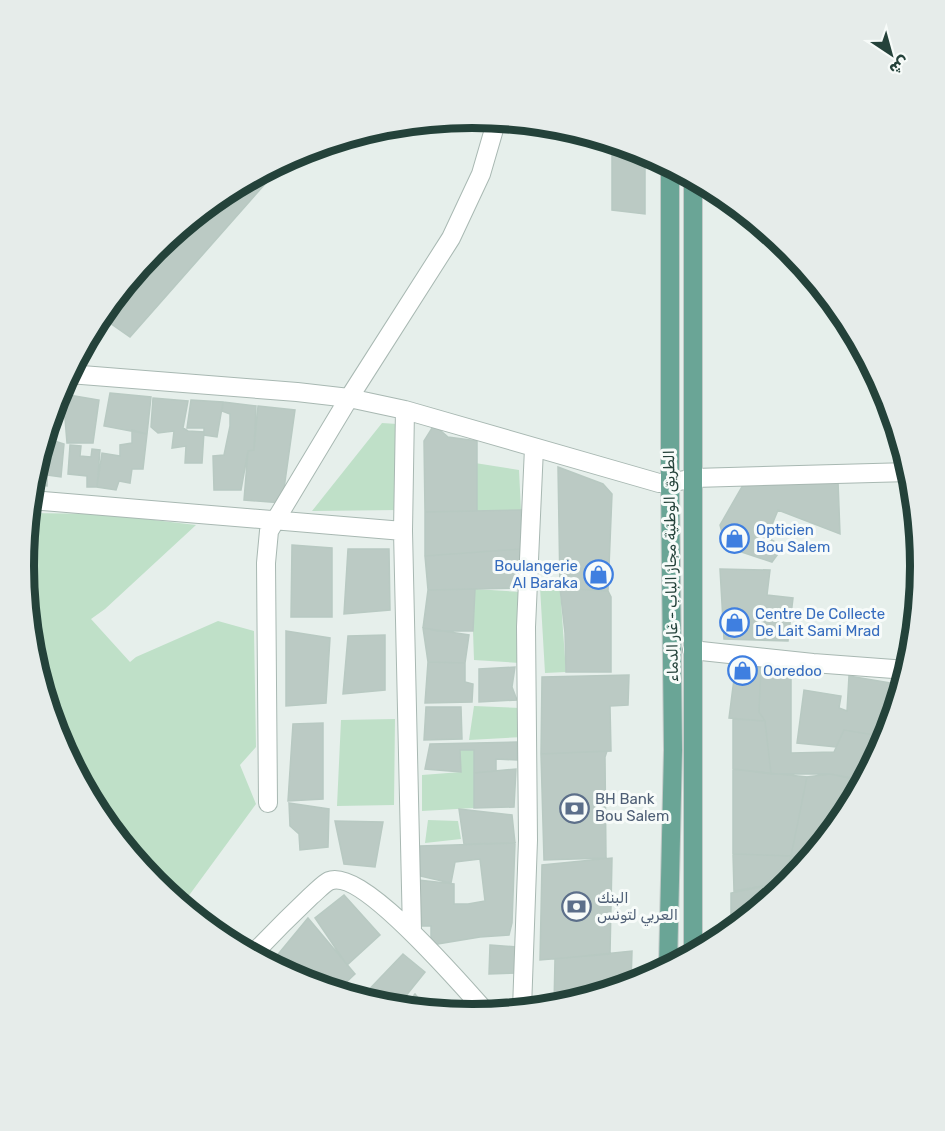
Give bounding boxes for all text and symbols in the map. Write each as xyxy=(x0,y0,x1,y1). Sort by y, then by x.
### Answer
north arrow xyxy=(861,24,921,84)
text: ش xyxy=(886,52,913,79)
street label: الطريق الوطنية مجاز الباب - غار الدماء xyxy=(660,450,682,682)
place label: Opticien Bou Salem xyxy=(756,521,830,556)
shop icon: Opticien Bou Salem xyxy=(719,523,751,555)
place label: Boulangerie Al Baraka xyxy=(494,557,578,592)
shop icon: Boulangerie Al Baraka xyxy=(583,559,615,591)
place label: Centre De Collecte De Lait Sami Mrad xyxy=(755,605,885,640)
shop icon: Centre De Collecte De Lait Sami Mrad xyxy=(718,607,750,639)
shop icon: Ooredoo xyxy=(726,655,758,687)
place label: Ooredoo xyxy=(763,662,822,680)
place label: BH Bank Bou Salem xyxy=(595,790,669,825)
bank icon: BH Bank Bou Salem xyxy=(558,792,590,824)
place label: البنك العربي لتونس xyxy=(597,889,678,927)
bank icon: البنك العربي لتونس xyxy=(560,891,592,923)

